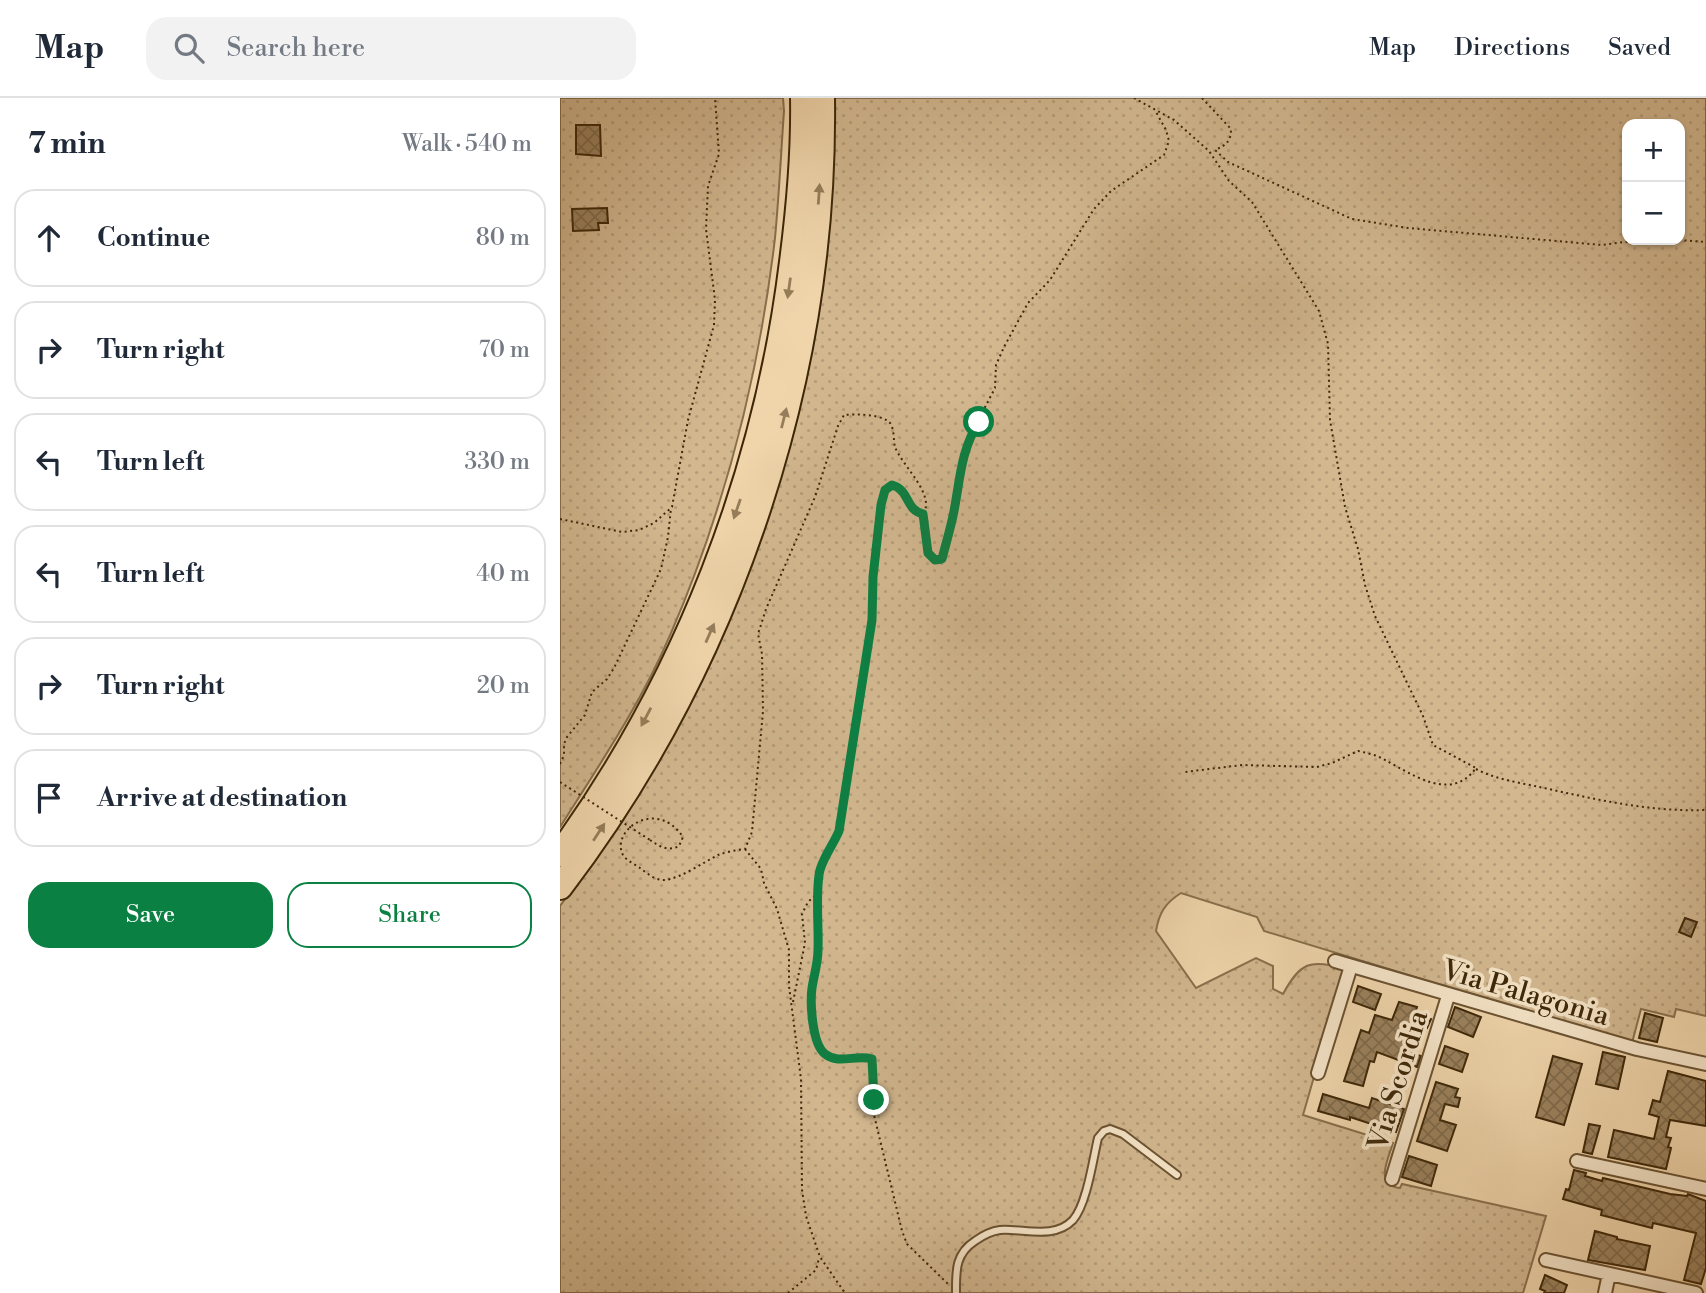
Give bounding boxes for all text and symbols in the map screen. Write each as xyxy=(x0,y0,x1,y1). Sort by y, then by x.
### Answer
search box xyxy=(146,17,636,80)
text: Map xyxy=(35,28,104,69)
icon: search xyxy=(170,29,208,67)
text: Search here xyxy=(226,32,365,64)
text: Map xyxy=(1369,33,1416,63)
text: Directions xyxy=(1454,33,1570,63)
text: Saved xyxy=(1608,33,1671,63)
map controls xyxy=(1622,119,1685,245)
button: + xyxy=(1622,119,1685,182)
text: 7 min xyxy=(28,125,106,163)
text: Walk · 540 m xyxy=(402,130,532,158)
button: − xyxy=(1622,182,1685,245)
one-way arrow xyxy=(813,183,824,205)
icon: ahead xyxy=(30,219,68,257)
text: Continue xyxy=(97,222,210,254)
text: 80 m xyxy=(476,224,530,252)
one-way arrow xyxy=(783,277,794,299)
icon: right xyxy=(30,331,68,369)
text: Turn right xyxy=(97,334,225,366)
text: 70 m xyxy=(479,336,530,364)
route start xyxy=(963,406,994,437)
one-way arrow xyxy=(779,407,790,429)
icon: left xyxy=(30,443,68,481)
text: Turn left xyxy=(97,446,205,478)
text: 330 m xyxy=(464,448,530,476)
one-way arrow xyxy=(731,499,742,520)
icon: left xyxy=(30,555,68,593)
text: Turn left xyxy=(97,558,205,590)
text: 40 m xyxy=(476,560,530,588)
one-way arrow xyxy=(704,623,716,643)
icon: right xyxy=(30,667,68,705)
text: Turn right xyxy=(97,670,225,702)
text: 20 m xyxy=(477,672,530,700)
one-way arrow xyxy=(640,708,652,727)
icon: arrive xyxy=(30,779,68,817)
text: Arrive at destination xyxy=(97,782,347,814)
one-way arrow xyxy=(593,822,606,841)
button: Save xyxy=(28,882,273,948)
button: Share xyxy=(287,882,532,948)
street label: Via Palagonia xyxy=(1437,953,1614,1034)
street label: Via Scordia xyxy=(1360,1005,1437,1156)
route end xyxy=(858,1084,889,1115)

